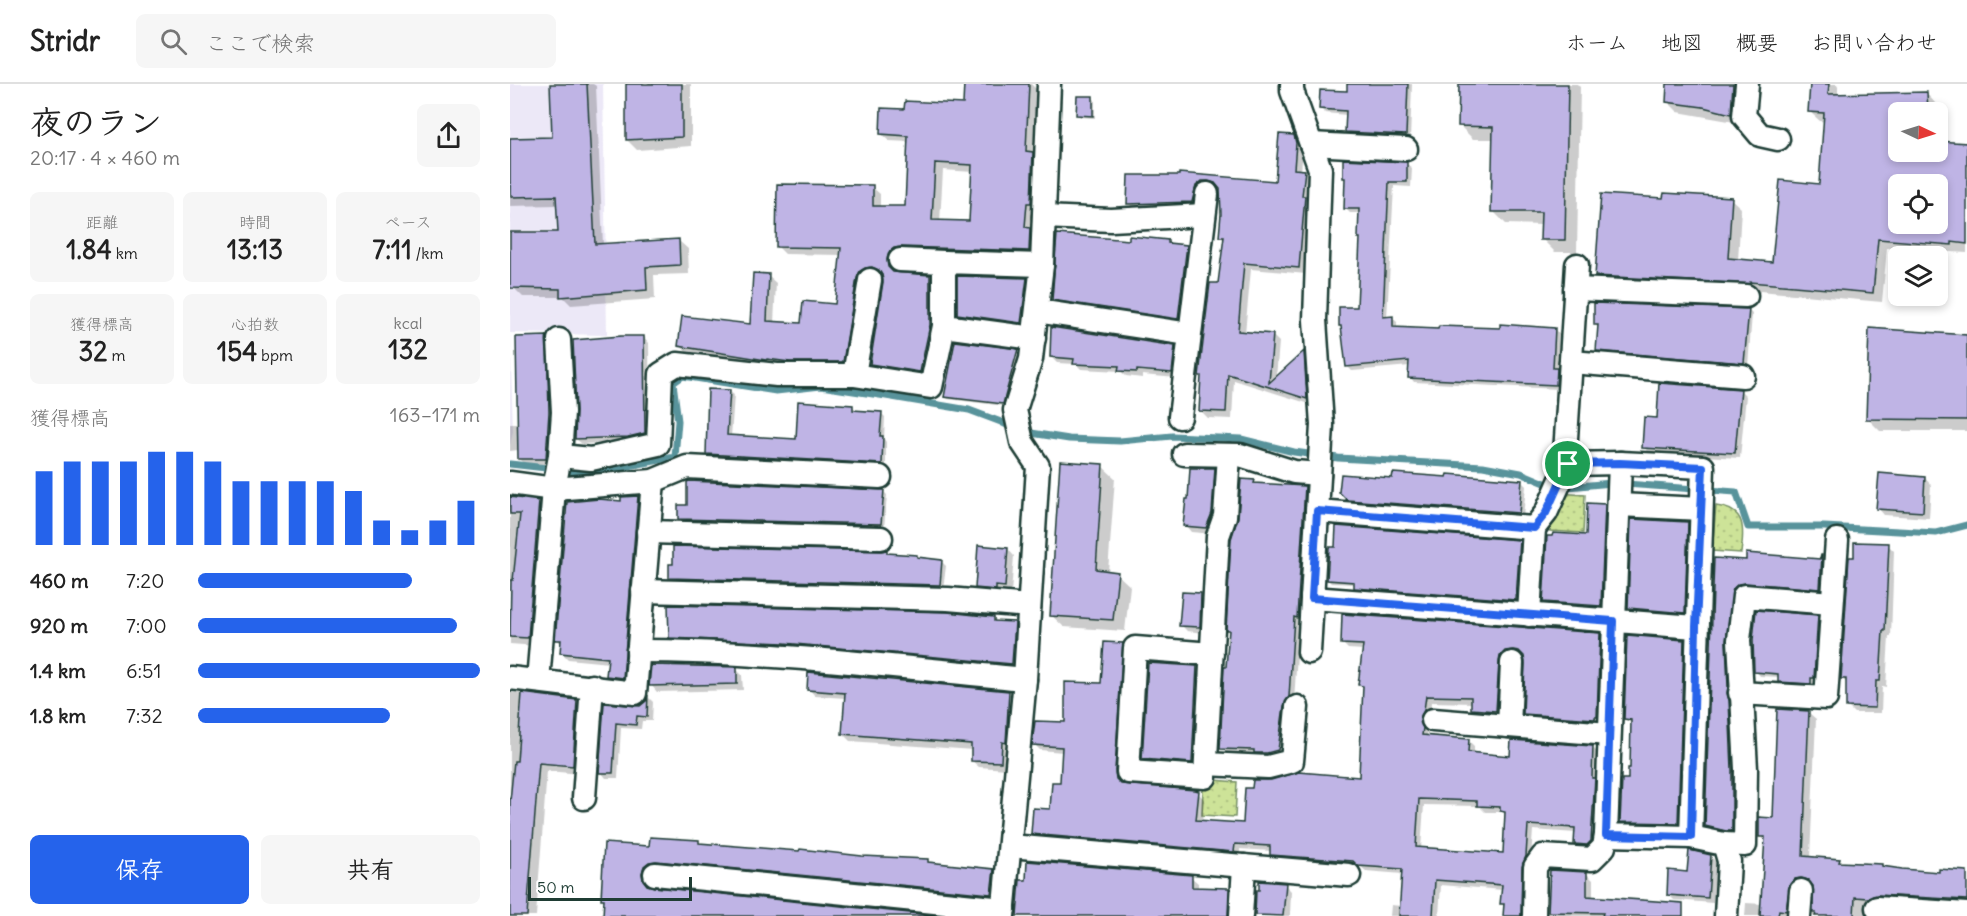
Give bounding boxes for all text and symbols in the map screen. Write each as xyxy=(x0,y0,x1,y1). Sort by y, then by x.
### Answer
search box xyxy=(136,14,556,68)
text: Stridr xyxy=(30,23,100,59)
icon: search xyxy=(157,25,190,58)
text: ここで検索 xyxy=(205,29,315,57)
text: ホーム xyxy=(1566,29,1628,56)
text: 地図 xyxy=(1661,29,1703,56)
text: 概要 xyxy=(1736,29,1778,56)
text: お問い合わせ xyxy=(1811,29,1937,56)
text: 夜のラン xyxy=(30,101,162,143)
north arrow xyxy=(1888,102,1948,162)
map controls xyxy=(1888,102,1948,306)
button: share xyxy=(417,104,480,167)
text: 20:17 · 4 × 460 m xyxy=(30,145,180,170)
button: locate xyxy=(1888,174,1948,234)
text: 距離 xyxy=(86,212,118,232)
text: 時間 xyxy=(239,212,271,232)
text: ペース xyxy=(384,212,432,232)
text: 1.84 xyxy=(66,233,112,266)
text: 13:13 xyxy=(227,233,283,266)
text: 7:11 xyxy=(372,233,412,266)
text: km xyxy=(112,243,138,263)
text: /km xyxy=(412,243,444,263)
button: layers xyxy=(1888,246,1948,306)
text: kcal xyxy=(394,313,422,333)
text: 獲得標高 xyxy=(70,314,134,334)
text: 心拍数 xyxy=(231,314,279,334)
text: 132 xyxy=(388,333,428,366)
text: 32 xyxy=(79,335,108,368)
text: 154 xyxy=(217,335,257,368)
text: m xyxy=(108,345,125,365)
text: bpm xyxy=(257,345,293,365)
text: 163–171 m xyxy=(390,402,480,427)
text: 獲得標高 xyxy=(30,405,110,430)
pin xyxy=(1542,438,1593,489)
icon: arrive xyxy=(1551,447,1584,480)
text: 460 m xyxy=(30,568,89,593)
text: 7:20 xyxy=(126,568,164,593)
text: 920 m xyxy=(30,613,88,638)
text: 7:00 xyxy=(126,613,167,638)
text: 1.4 km xyxy=(30,658,86,683)
text: 6:51 xyxy=(126,658,162,683)
text: 1.8 km xyxy=(30,703,86,728)
text: 7:32 xyxy=(126,703,163,728)
button: 保存 xyxy=(30,835,249,904)
button: 共有 xyxy=(261,835,480,904)
scale bar xyxy=(528,874,692,902)
text: 50 m xyxy=(537,877,575,897)

